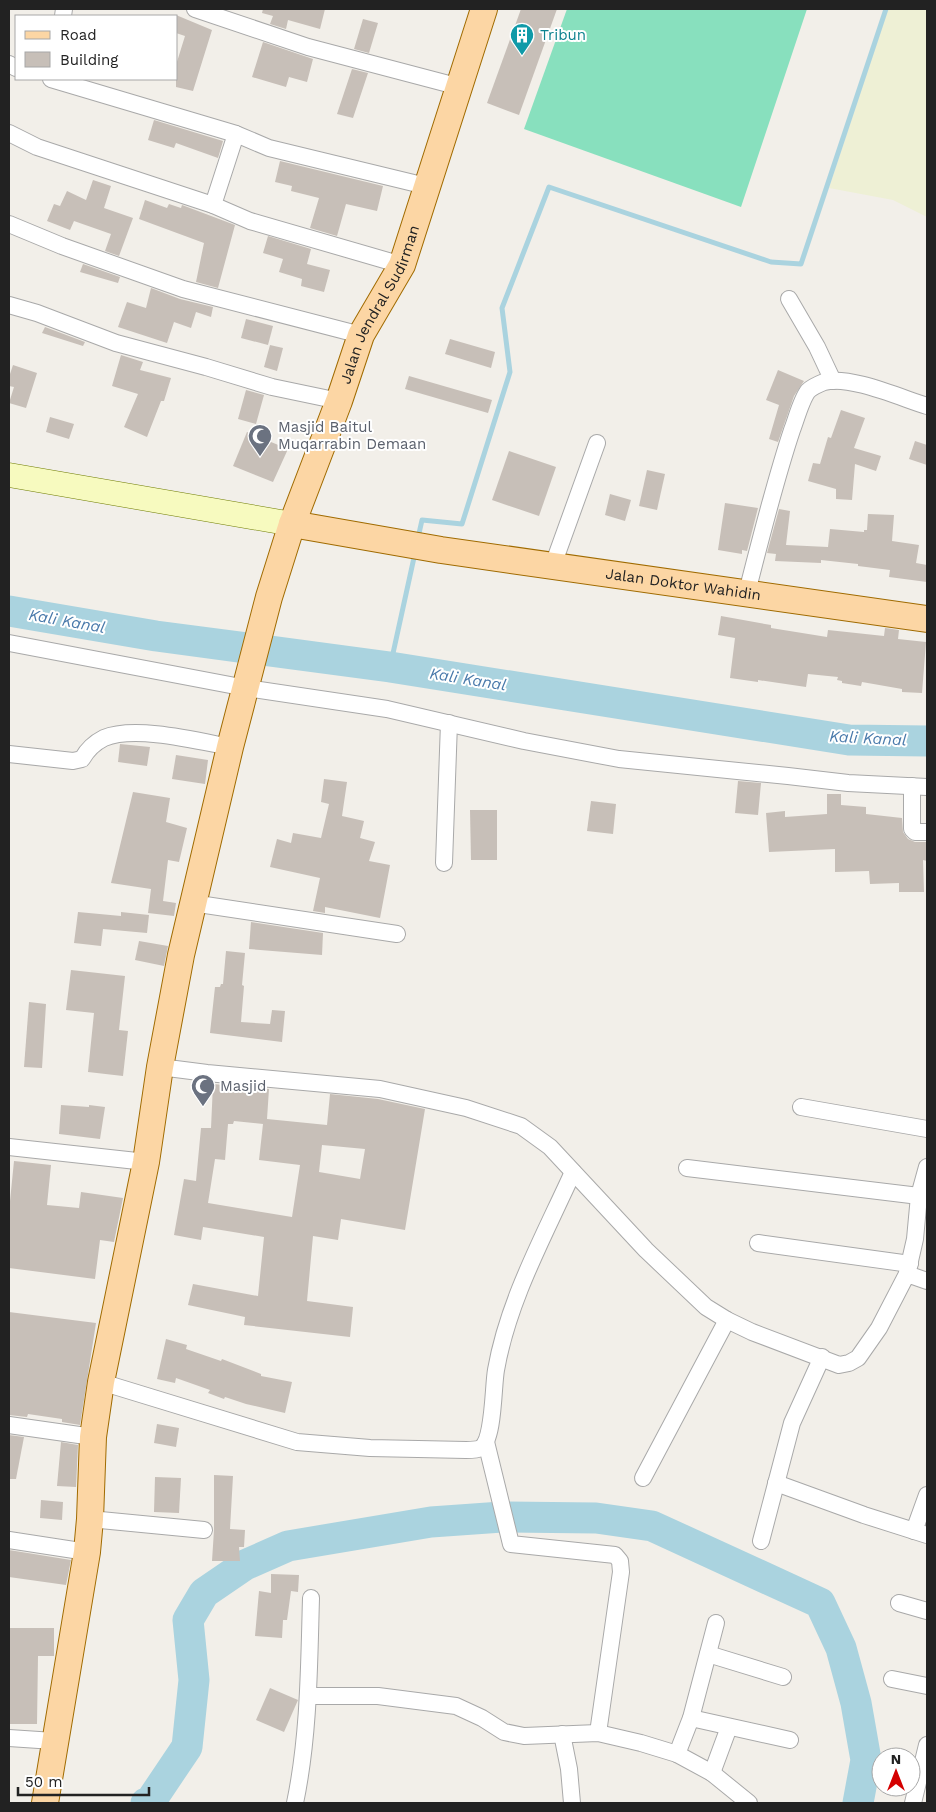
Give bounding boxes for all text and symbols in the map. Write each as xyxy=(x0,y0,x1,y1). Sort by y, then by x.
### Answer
legend xyxy=(15,15,178,80)
building icon: Tribun xyxy=(509,22,535,56)
text: Road xyxy=(60,26,97,44)
place label: Tribun xyxy=(540,26,586,44)
text: Building xyxy=(60,51,118,69)
street label: Jalan Jendral Sudirman xyxy=(336,223,423,386)
place label: Masjid Baitul Muqarrabin Demaan xyxy=(278,418,426,453)
mosque icon: Masjid Baitul Muqarrabin Demaan xyxy=(247,423,273,457)
street label: Jalan Doktor Wahidin xyxy=(604,564,762,604)
water label: Kali Kanal xyxy=(27,605,107,637)
water label: Kali Kanal xyxy=(428,664,508,694)
water label: Kali Kanal xyxy=(829,726,907,750)
mosque icon: Masjid xyxy=(190,1073,216,1107)
place label: Masjid xyxy=(220,1077,267,1095)
north arrow xyxy=(871,1747,921,1797)
text: N xyxy=(891,1751,901,1767)
scale bar xyxy=(18,1764,149,1796)
text: 50 m xyxy=(25,1773,62,1791)

